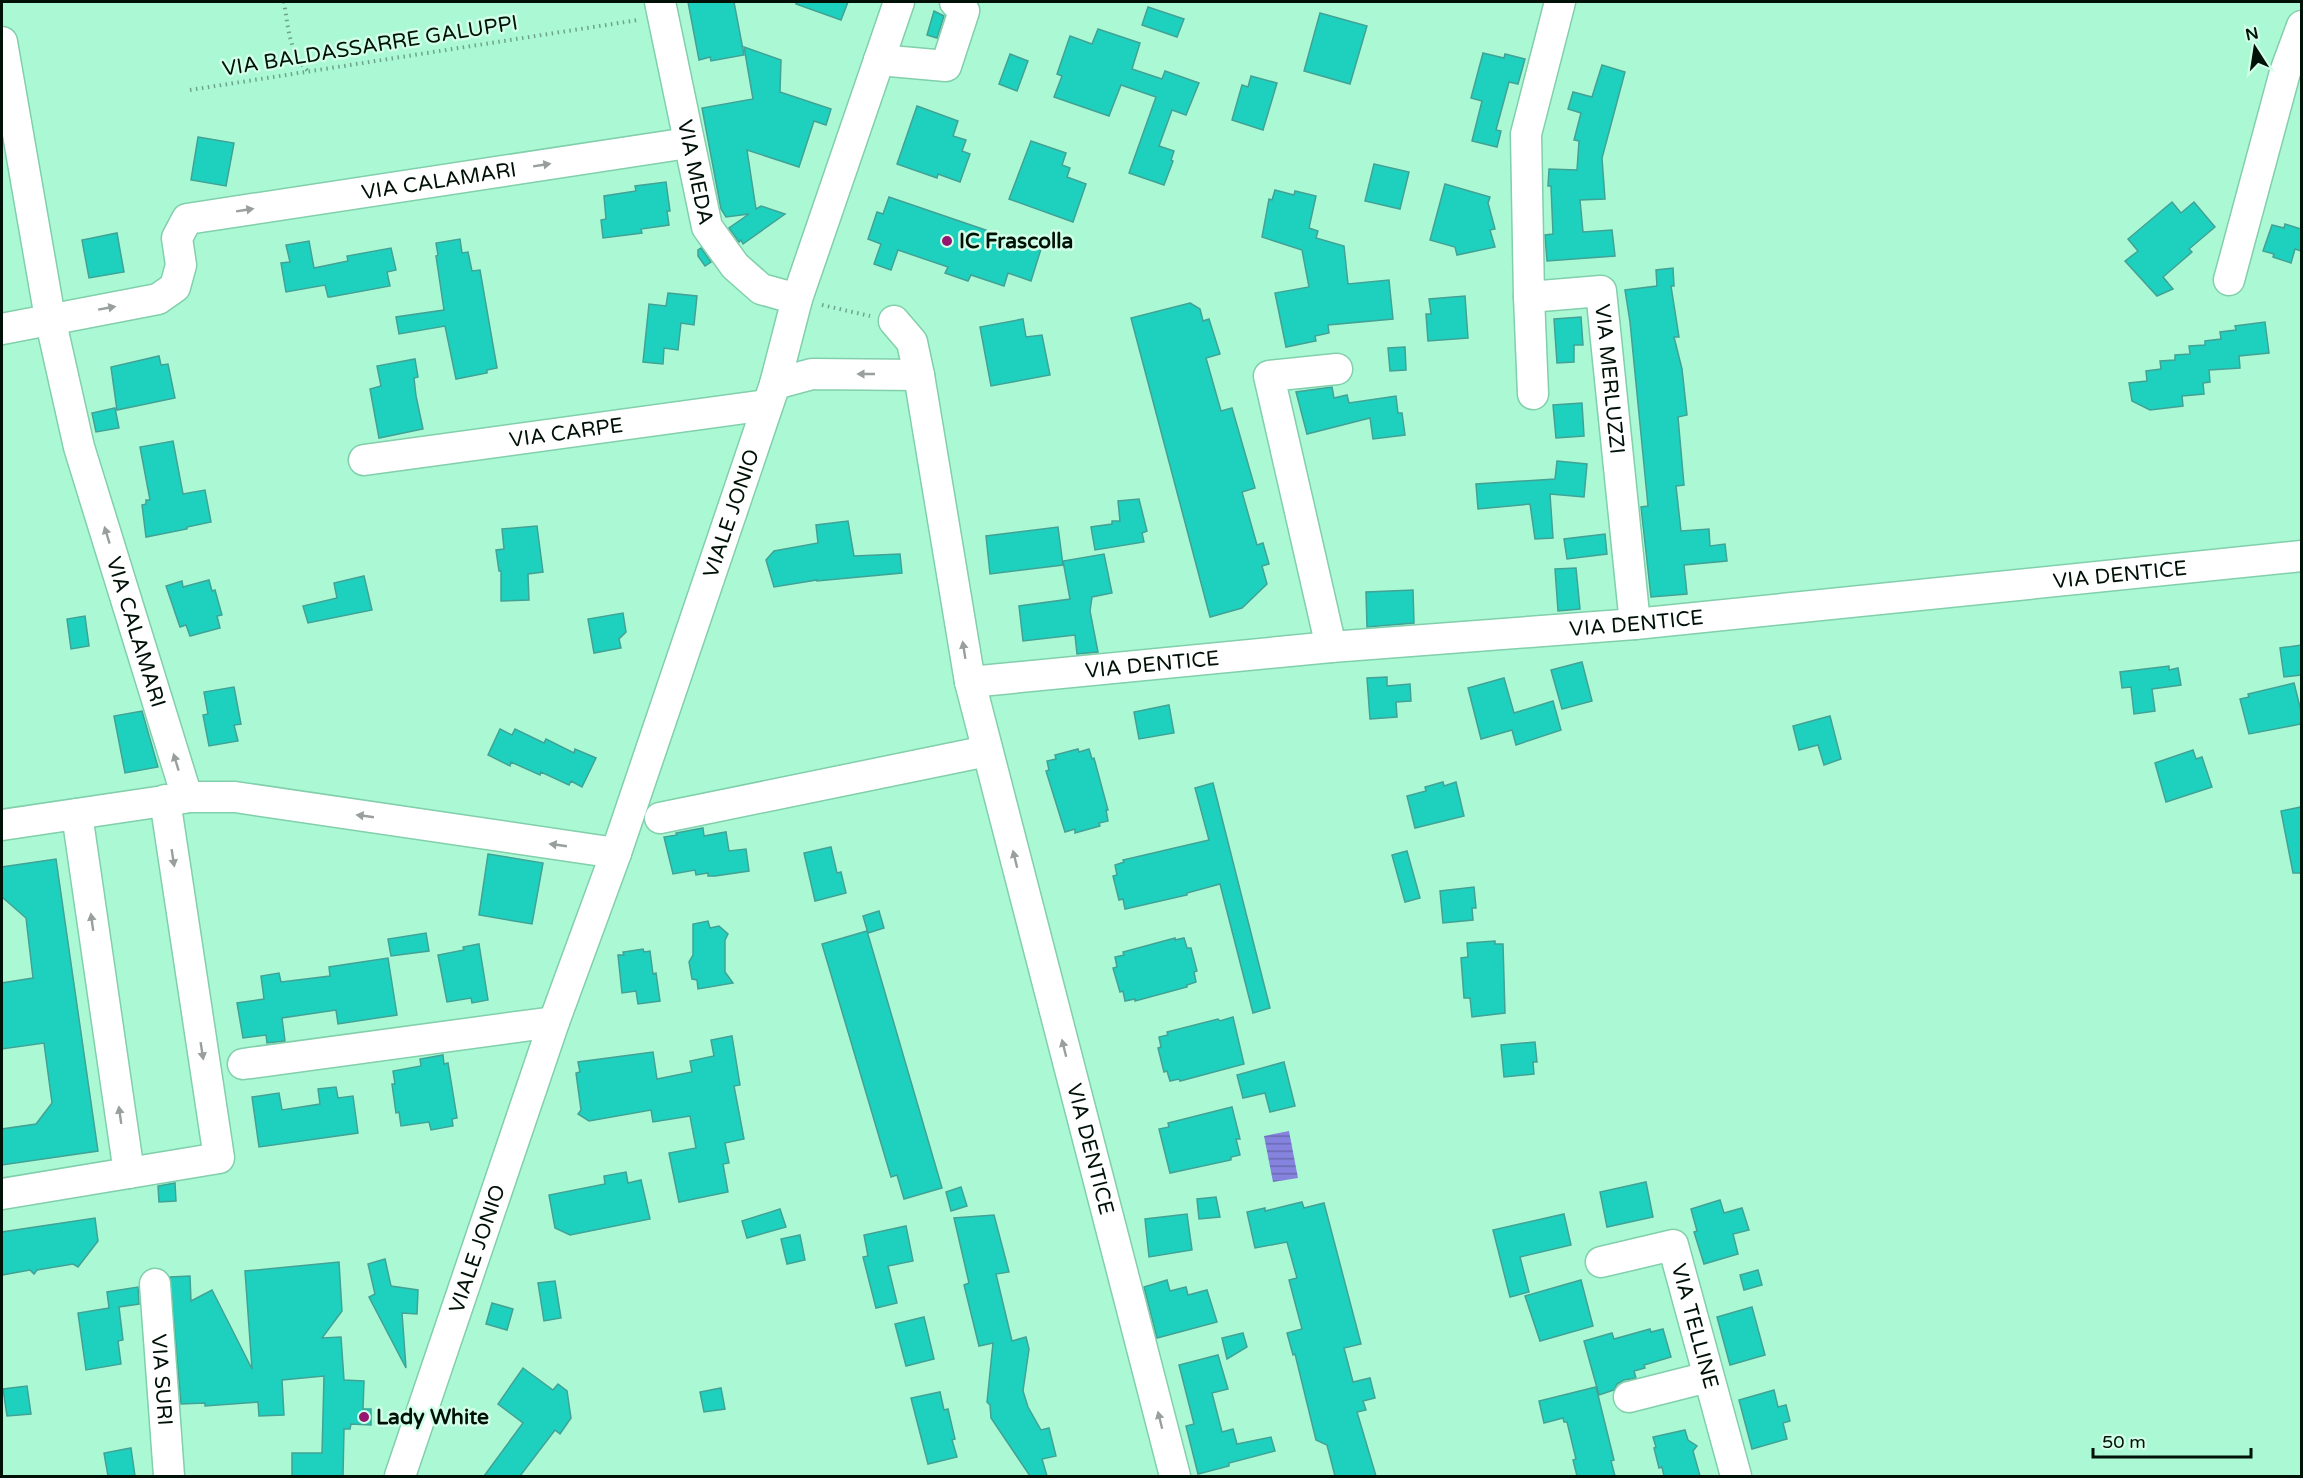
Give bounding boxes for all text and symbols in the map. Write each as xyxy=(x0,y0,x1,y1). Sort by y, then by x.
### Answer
street label: VIA BALDASSARRE GALUPPI xyxy=(220,10,520,82)
north arrow xyxy=(2225,18,2285,78)
text: N xyxy=(2244,23,2260,45)
street label: VIA MEDA xyxy=(672,118,719,227)
street label: VIA CALAMARI xyxy=(360,157,518,205)
one-way arrow xyxy=(532,160,551,169)
one-way arrow xyxy=(236,205,255,214)
place label: IC Frascolla xyxy=(959,229,1073,254)
marker: IC Frascolla xyxy=(940,234,954,248)
one-way arrow xyxy=(98,303,117,312)
street label: VIA MERLUZZI xyxy=(1590,303,1630,455)
one-way arrow xyxy=(856,369,875,379)
street label: VIA CARPE xyxy=(508,412,625,453)
street label: VIALE JONIO xyxy=(698,446,764,581)
one-way arrow xyxy=(102,526,111,544)
street label: VIA CALAMARI xyxy=(101,554,171,710)
street label: VIA DENTICE xyxy=(2052,555,2188,594)
street label: VIA DENTICE xyxy=(1568,605,1705,641)
one-way arrow xyxy=(960,640,969,659)
street label: VIA DENTICE xyxy=(1084,645,1220,683)
one-way arrow xyxy=(171,753,181,771)
one-way arrow xyxy=(355,812,374,821)
one-way arrow xyxy=(548,840,567,849)
one-way arrow xyxy=(169,849,178,868)
one-way arrow xyxy=(1010,850,1020,868)
one-way arrow xyxy=(88,912,97,931)
one-way arrow xyxy=(1059,1039,1069,1057)
one-way arrow xyxy=(198,1042,207,1061)
street label: VIA DENTICE xyxy=(1062,1081,1120,1217)
one-way arrow xyxy=(116,1105,125,1124)
street label: VIALE JONIO xyxy=(444,1181,510,1316)
street label: VIA TELLINE xyxy=(1666,1261,1724,1391)
street label: VIA SURI xyxy=(146,1333,178,1426)
place label: Lady White xyxy=(376,1405,489,1430)
marker: Lady White xyxy=(357,1410,371,1424)
one-way arrow xyxy=(1155,1411,1165,1429)
scale bar xyxy=(2093,1421,2250,1459)
text: 50 m xyxy=(2102,1431,2146,1453)

